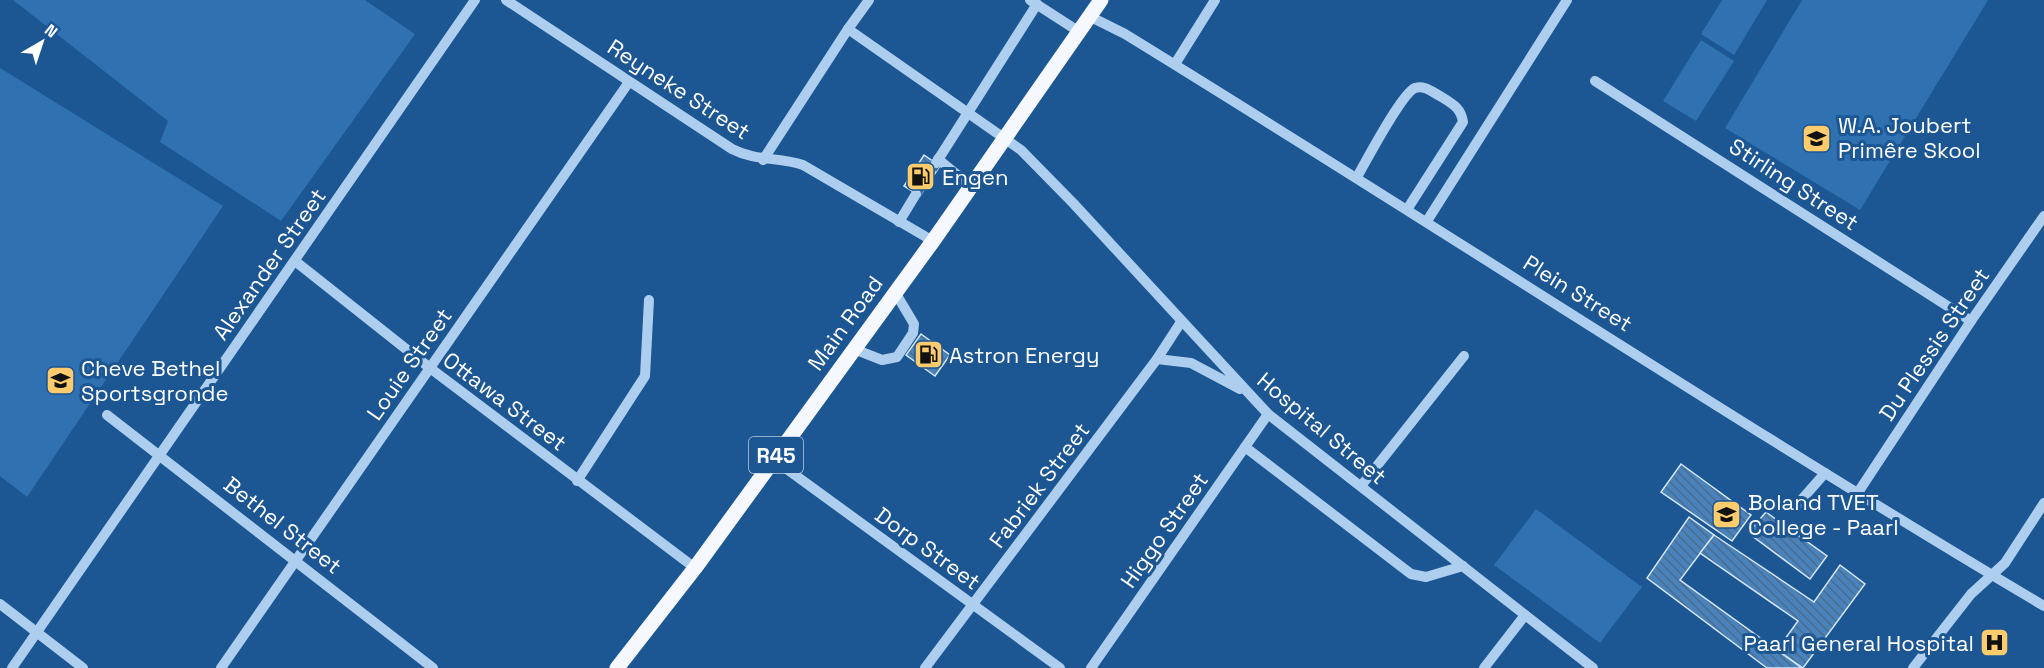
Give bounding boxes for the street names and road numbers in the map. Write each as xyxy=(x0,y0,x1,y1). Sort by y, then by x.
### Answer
street label: Reyneke Street xyxy=(603,33,755,145)
street label: Stirling Street xyxy=(1724,132,1864,236)
street label: Alexander Street xyxy=(206,183,332,345)
street label: Plein Street xyxy=(1518,248,1638,338)
street label: Du Plessis Street xyxy=(1873,262,1995,426)
street label: Main Road xyxy=(801,270,889,376)
street label: Louie Street xyxy=(360,303,458,425)
street label: Ottawa Street xyxy=(438,345,572,457)
street label: Hospital Street xyxy=(1252,366,1392,490)
street label: Fabriek Street xyxy=(983,417,1095,553)
road number: R45 xyxy=(749,437,803,473)
street label: Higgo Street xyxy=(1114,467,1214,593)
street label: Bethel Street xyxy=(218,470,348,580)
street label: Dorp Street xyxy=(870,500,986,596)

